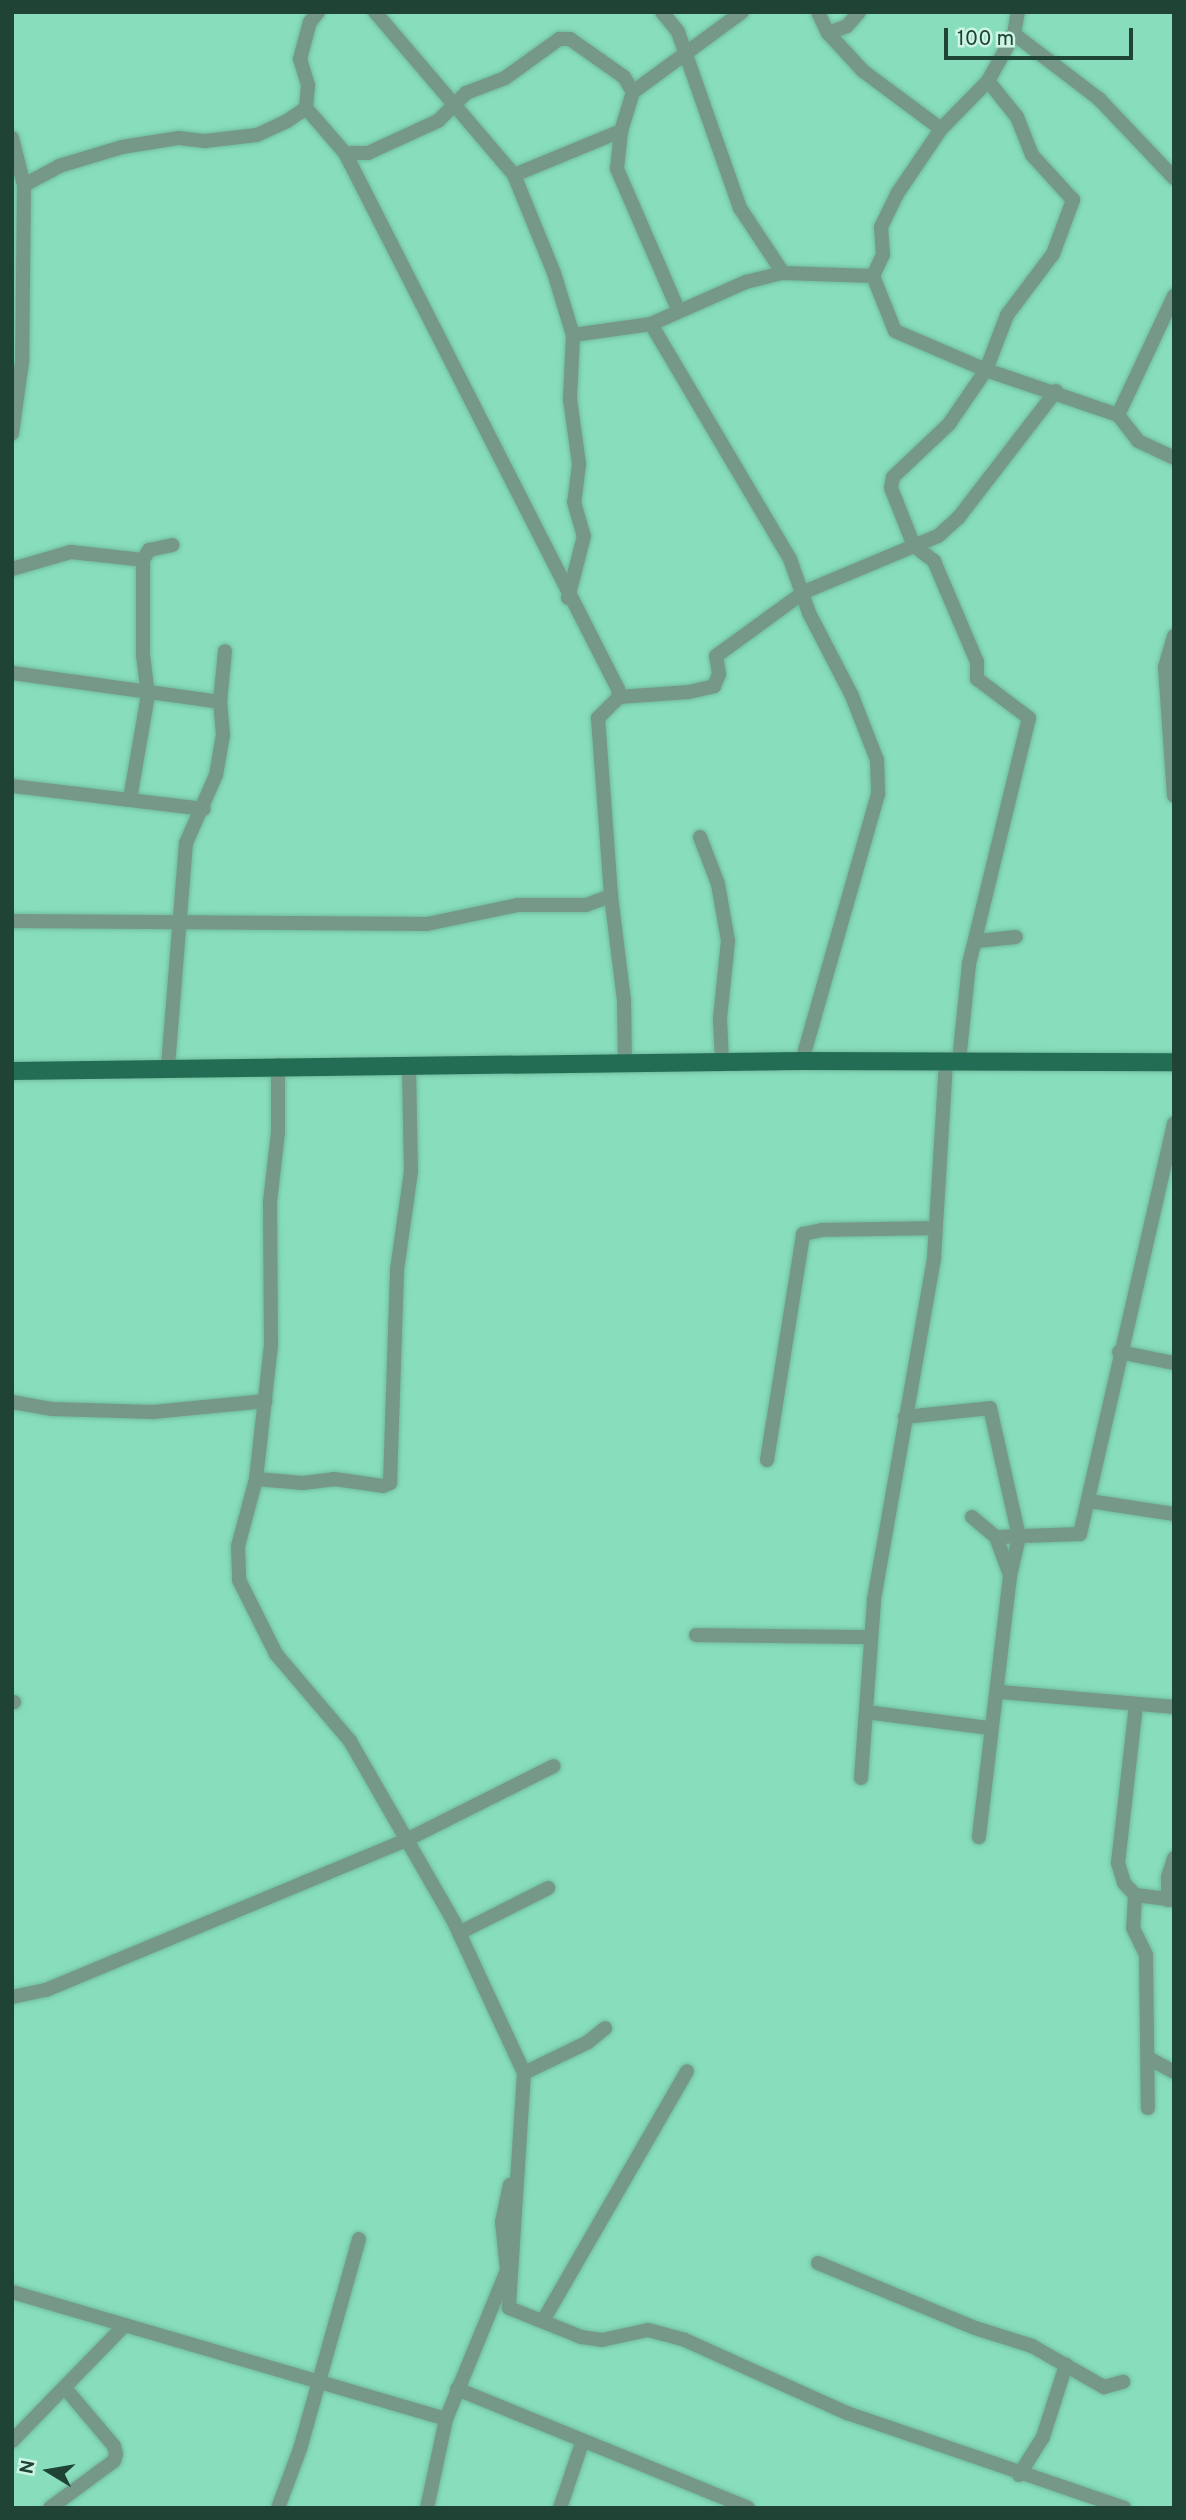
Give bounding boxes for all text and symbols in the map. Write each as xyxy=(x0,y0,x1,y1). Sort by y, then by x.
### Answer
scale bar xyxy=(948,14,1137,58)
text: 100 m xyxy=(957,26,1014,53)
north arrow xyxy=(14,2436,84,2506)
text: N xyxy=(15,2458,41,2476)

